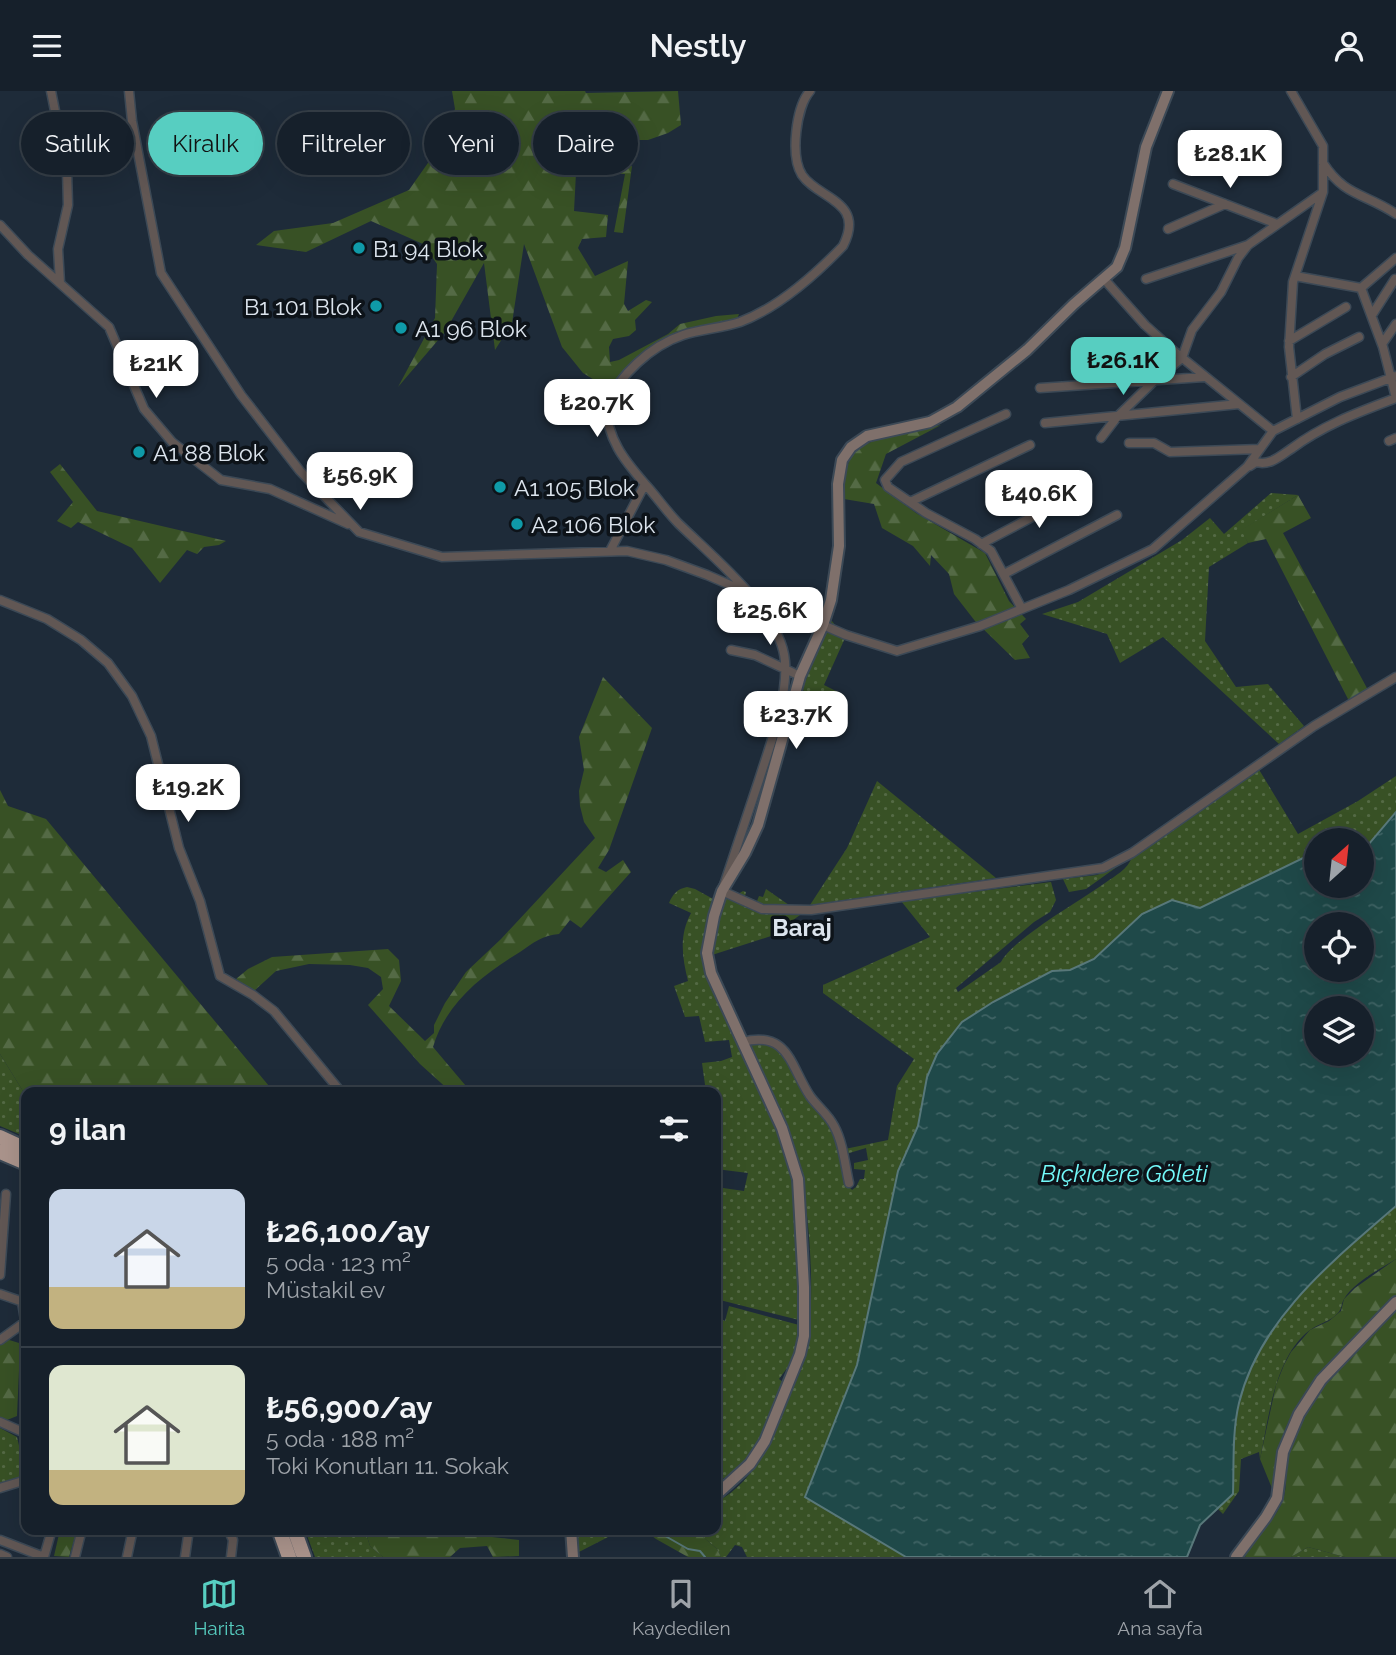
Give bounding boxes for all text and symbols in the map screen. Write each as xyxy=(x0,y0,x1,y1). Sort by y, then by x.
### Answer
icon: menu xyxy=(28,27,66,65)
text: Nestly xyxy=(649,27,747,64)
icon: person xyxy=(1330,27,1368,65)
chip: Satılık xyxy=(21,112,134,175)
chip: Kiralık xyxy=(148,112,263,175)
chip: Filtreler xyxy=(277,112,410,175)
chip: Yeni xyxy=(424,112,519,175)
chip: Daire xyxy=(533,112,638,175)
pin: ₺28.1K xyxy=(1173,131,1287,190)
text: ₺28.1K xyxy=(1194,139,1266,166)
place label: B1 94 Blok xyxy=(373,235,483,262)
marker: B1 94 Blok xyxy=(351,240,367,256)
place label: B1 101 Blok xyxy=(244,293,362,320)
marker: B1 101 Blok xyxy=(368,298,384,314)
place label: A1 96 Blok xyxy=(415,315,527,342)
marker: A1 96 Blok xyxy=(393,320,409,336)
pin: ₺26.1K xyxy=(1066,337,1180,397)
pin: ₺21K xyxy=(115,341,197,400)
text: ₺26.1K xyxy=(1087,346,1159,373)
text: ₺21K xyxy=(129,349,183,376)
pin: ₺20.7K xyxy=(540,379,654,439)
text: ₺20.7K xyxy=(560,388,634,415)
place label: A1 88 Blok xyxy=(153,439,265,466)
marker: A1 88 Blok xyxy=(131,444,147,460)
pin: ₺56.9K xyxy=(303,453,417,512)
text: ₺56.9K xyxy=(323,461,397,488)
pin: ₺40.6K xyxy=(982,471,1096,530)
place label: A1 105 Blok xyxy=(514,474,635,501)
marker: A1 105 Blok xyxy=(492,479,508,495)
text: ₺40.6K xyxy=(1001,479,1077,506)
place label: A2 106 Blok xyxy=(531,511,656,538)
marker: A2 106 Blok xyxy=(509,516,525,532)
pin: ₺25.6K xyxy=(713,587,827,647)
text: ₺25.6K xyxy=(733,596,807,623)
pin: ₺23.7K xyxy=(739,691,853,751)
text: ₺23.7K xyxy=(760,700,832,727)
pin: ₺19.2K xyxy=(131,765,245,824)
text: ₺19.2K xyxy=(152,773,224,800)
north arrow xyxy=(1304,828,1374,898)
map controls xyxy=(1304,828,1374,1066)
button: locate xyxy=(1304,912,1374,982)
district label: Baraj xyxy=(772,913,832,942)
button: layers xyxy=(1304,996,1374,1066)
icon: filters xyxy=(655,1110,693,1148)
text: 9 ilan xyxy=(49,1112,126,1147)
water label: Bıçkıdere Göleti xyxy=(1041,1159,1208,1188)
text: ₺26,100/ay xyxy=(266,1214,430,1249)
icon: home xyxy=(105,1217,189,1301)
text: 5 oda · 123 m² xyxy=(266,1249,411,1276)
text: Müstakil ev xyxy=(266,1276,385,1303)
text: ₺56,900/ay xyxy=(266,1390,433,1425)
icon: home xyxy=(105,1393,189,1477)
text: 5 oda · 188 m² xyxy=(266,1425,414,1452)
text: Toki Konutları 11. Sokak xyxy=(266,1452,509,1479)
tab: Harita xyxy=(193,1575,245,1639)
tab: Kaydedilen xyxy=(632,1575,731,1639)
tab: Ana sayfa xyxy=(1117,1575,1203,1639)

